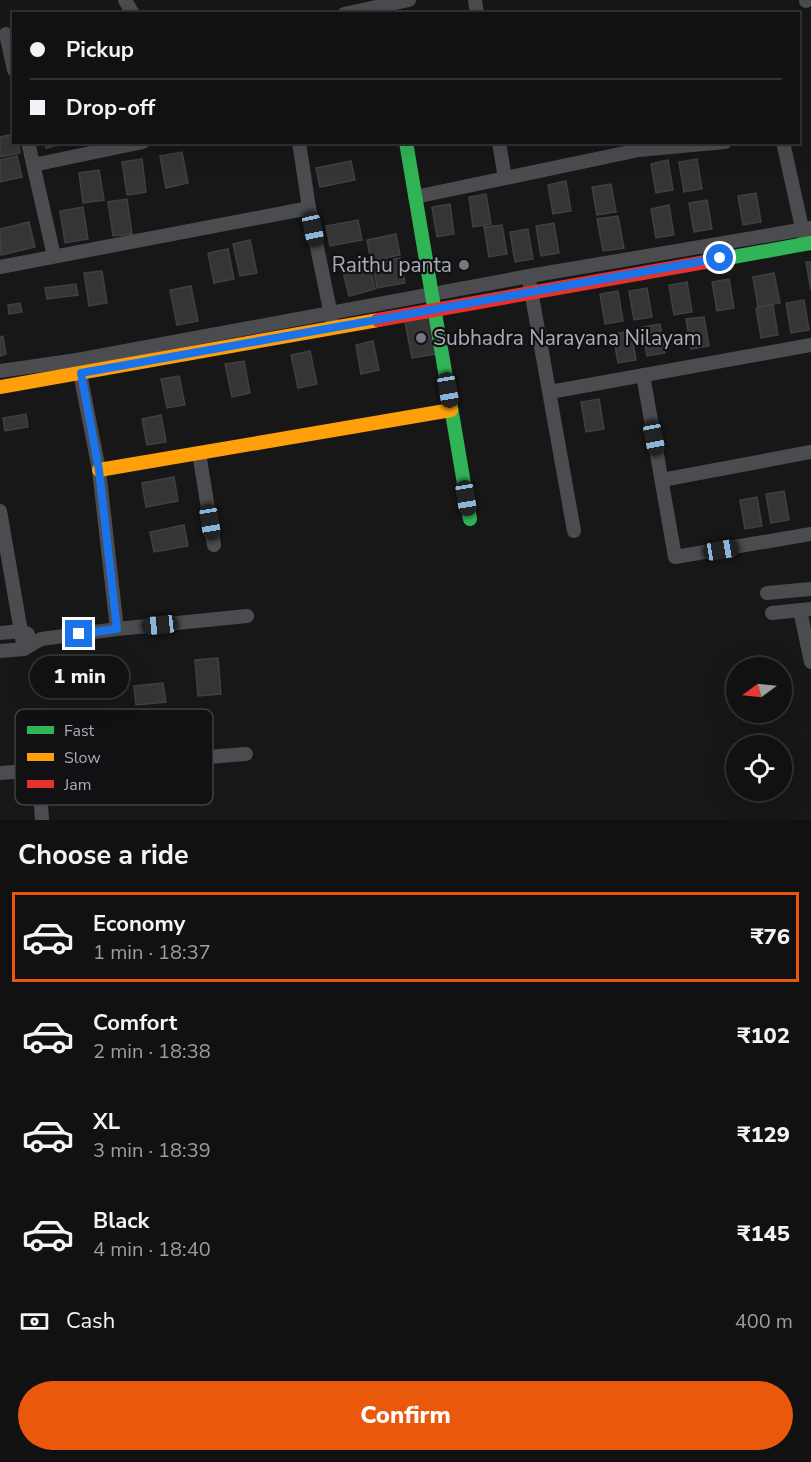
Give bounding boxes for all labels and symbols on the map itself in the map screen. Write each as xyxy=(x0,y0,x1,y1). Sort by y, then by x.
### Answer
car xyxy=(300,210,326,248)
route start xyxy=(706,244,733,271)
place label: Raithu panta xyxy=(332,251,452,279)
marker: Raithu panta xyxy=(457,258,471,272)
place label: Subhadra Narayana Nilayam xyxy=(433,324,702,352)
marker: Subhadra Narayana Nilayam xyxy=(414,331,428,345)
car xyxy=(436,371,460,409)
car xyxy=(642,419,666,457)
car xyxy=(454,479,478,517)
car xyxy=(198,503,222,541)
car xyxy=(702,538,740,562)
car xyxy=(141,614,179,636)
route end xyxy=(65,620,92,647)
callout: 1 min xyxy=(29,655,128,697)
north arrow xyxy=(726,657,792,723)
legend xyxy=(15,709,213,805)
text: Fast xyxy=(64,720,95,742)
text: Slow xyxy=(64,747,101,769)
text: Jam xyxy=(63,774,91,796)

